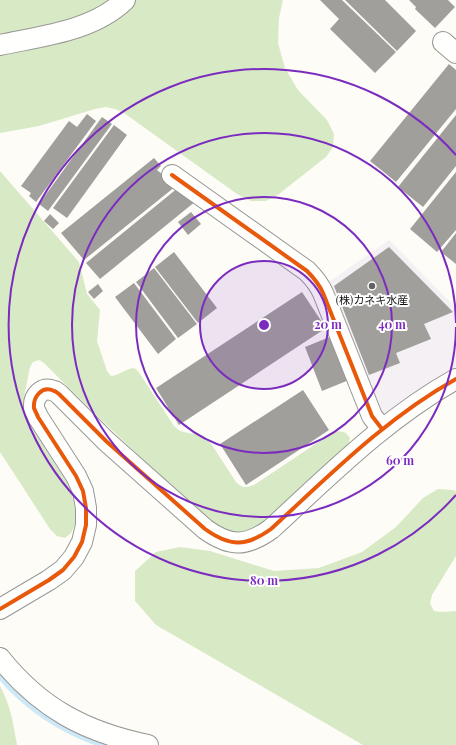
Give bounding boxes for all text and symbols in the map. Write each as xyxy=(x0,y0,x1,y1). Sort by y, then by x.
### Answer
marker: (株)カネキ水産 xyxy=(367,281,377,291)
place label: (株)カネキ水産 xyxy=(336,292,408,307)
text: 20 m xyxy=(314,316,342,332)
text: 40 m xyxy=(378,316,406,332)
centre of rings xyxy=(257,318,271,332)
text: 60 m xyxy=(386,452,414,468)
text: 80 m xyxy=(250,572,278,588)

